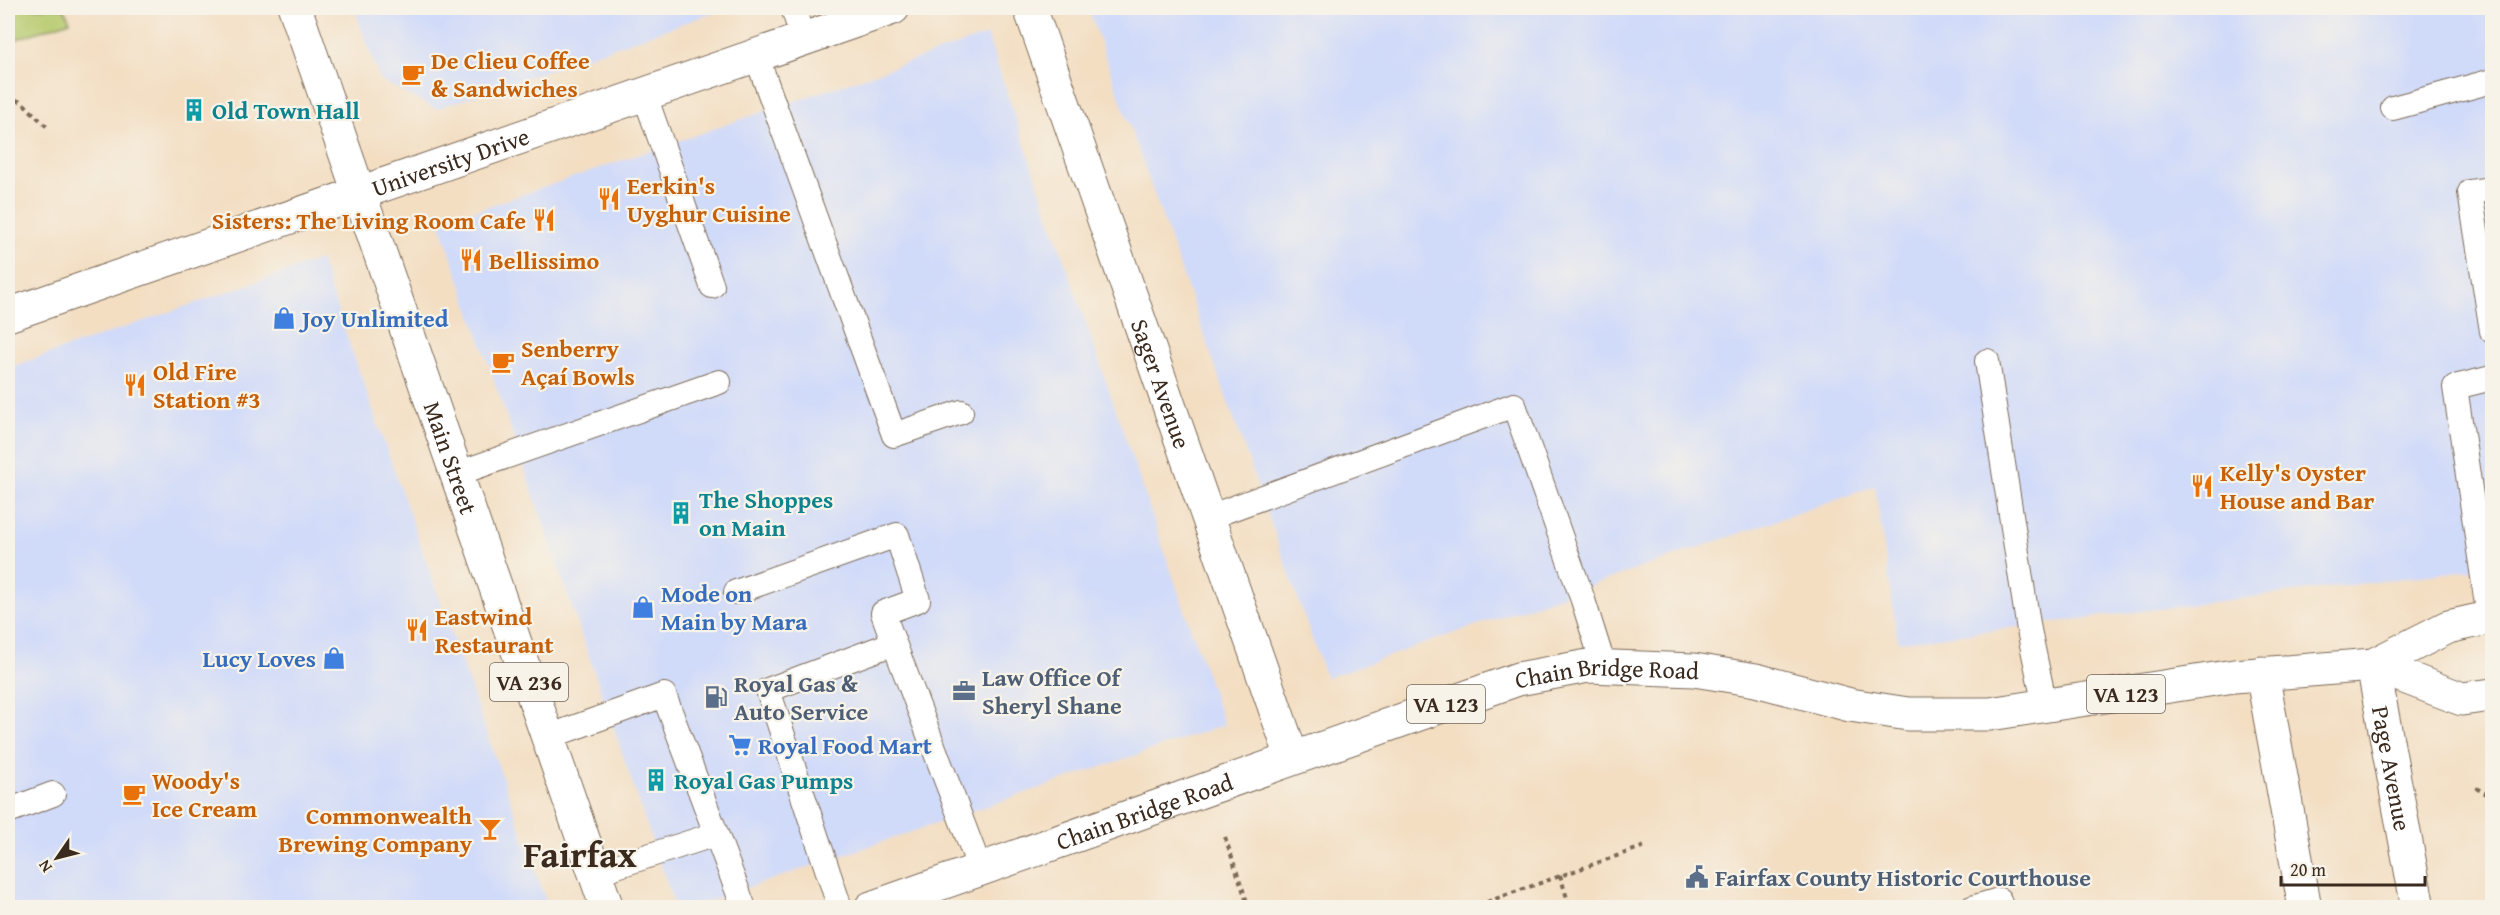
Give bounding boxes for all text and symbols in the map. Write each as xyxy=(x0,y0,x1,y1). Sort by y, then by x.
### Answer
place label: De Clieu Coffee & Sandwiches xyxy=(431,43,590,106)
cafe icon: De Clieu Coffee & Sandwiches xyxy=(400,61,426,87)
place label: Old Town Hall xyxy=(212,93,360,128)
building icon: Old Town Hall xyxy=(181,97,207,123)
street label: University Drive xyxy=(367,118,534,205)
place label: Eerkin's Uyghur Cuisine xyxy=(627,168,791,231)
restaurant icon: Eerkin's Uyghur Cuisine xyxy=(596,186,622,212)
place label: Sisters: The Living Room Cafe xyxy=(212,203,526,238)
restaurant icon: Sisters: The Living Room Cafe xyxy=(531,207,557,233)
place label: Bellissimo xyxy=(489,243,600,278)
restaurant icon: Bellissimo xyxy=(458,247,484,273)
place label: Joy Unlimited xyxy=(298,301,449,336)
shop icon: Joy Unlimited xyxy=(271,305,297,331)
street label: Sager Avenue xyxy=(1123,314,1200,453)
place label: Senberry Açaí Bowls xyxy=(521,331,635,394)
cafe icon: Senberry Açaí Bowls xyxy=(490,349,516,375)
place label: Old Fire Station #3 xyxy=(153,354,261,417)
restaurant icon: Old Fire Station #3 xyxy=(122,372,148,398)
street label: Main Street xyxy=(415,397,487,519)
place label: Kelly's Oyster House and Bar xyxy=(2220,455,2374,518)
restaurant icon: Kelly's Oyster House and Bar xyxy=(2189,473,2215,499)
place label: The Shoppes on Main xyxy=(699,482,833,545)
building icon: The Shoppes on Main xyxy=(668,500,694,526)
place label: Mode on Main by Mara xyxy=(661,576,808,639)
shop icon: Mode on Main by Mara xyxy=(630,594,656,620)
place label: Eastwind Restaurant xyxy=(435,599,554,662)
restaurant icon: Eastwind Restaurant xyxy=(404,617,430,643)
place label: Lucy Loves xyxy=(202,641,316,676)
shop icon: Lucy Loves xyxy=(321,645,347,671)
street label: Chain Bridge Road xyxy=(1512,648,1700,697)
place label: Law Office Of Sheryl Shane xyxy=(982,660,1123,723)
road number: VA 236 xyxy=(490,663,568,701)
place label: Royal Gas & Auto Service xyxy=(734,666,868,729)
road number: VA 123 xyxy=(2087,675,2165,713)
office icon: Law Office Of Sheryl Shane xyxy=(951,678,977,704)
fuel station icon: Royal Gas & Auto Service xyxy=(703,684,729,710)
road number: VA 123 xyxy=(1407,685,1485,723)
street label: Page Avenue xyxy=(2363,703,2421,834)
place label: Royal Food Mart xyxy=(758,728,932,763)
supermarket icon: Royal Food Mart xyxy=(727,732,753,758)
place label: Woody's Ice Cream xyxy=(152,763,258,826)
place label: Royal Gas Pumps xyxy=(674,763,853,798)
street label: Chain Bridge Road xyxy=(1051,764,1238,859)
building icon: Royal Gas Pumps xyxy=(643,767,669,793)
cafe icon: Woody's Ice Cream xyxy=(121,781,147,807)
place label: Commonwealth Brewing Company xyxy=(279,798,473,861)
bar icon: Commonwealth Brewing Company xyxy=(477,816,503,842)
district label: Fairfax xyxy=(523,827,637,880)
north arrow xyxy=(27,828,87,888)
scale bar xyxy=(2281,849,2425,887)
text: N xyxy=(32,855,58,878)
text: 20 m xyxy=(2290,856,2326,883)
place label: Fairfax County Historic Courthouse xyxy=(1715,860,2091,895)
public building icon: Fairfax County Historic Courthouse xyxy=(1684,864,1710,890)

